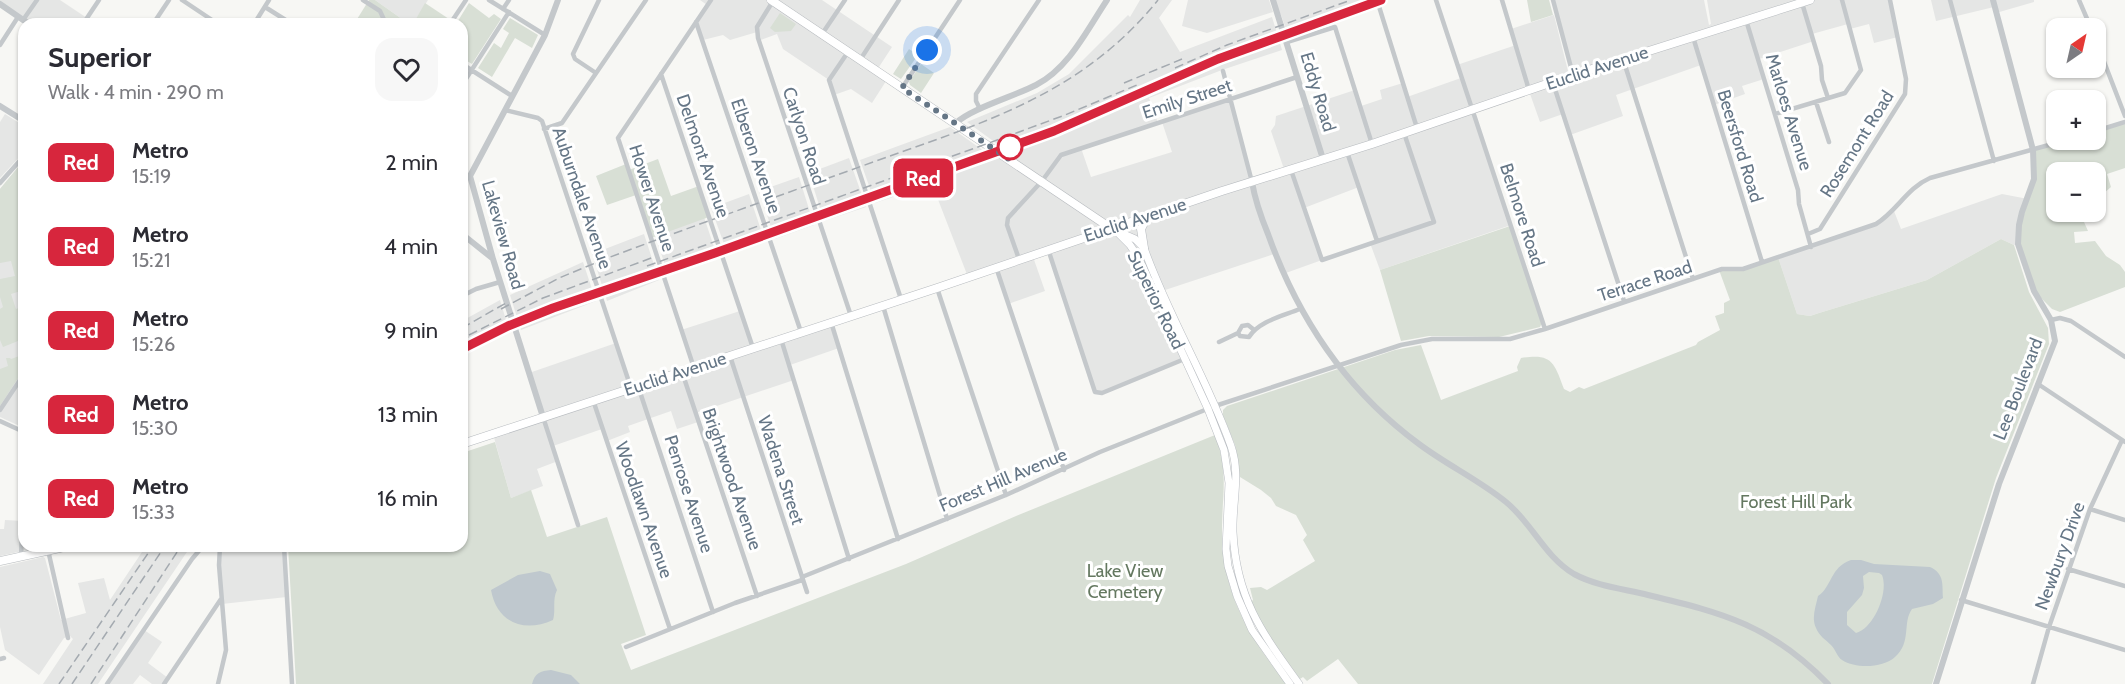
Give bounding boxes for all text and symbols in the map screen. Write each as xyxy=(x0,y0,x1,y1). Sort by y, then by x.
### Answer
north arrow xyxy=(2046,18,2106,78)
map controls xyxy=(2046,18,2106,222)
your location xyxy=(912,35,942,65)
button: heart xyxy=(375,38,438,101)
text: Superior xyxy=(48,40,151,74)
street label: Euclid Avenue xyxy=(1543,41,1651,95)
street label: Eddy Road xyxy=(1296,50,1340,134)
street label: Marloes Avenue xyxy=(1761,51,1817,173)
street label: Emily Street xyxy=(1139,74,1235,124)
text: Walk · 4 min · 290 m xyxy=(48,80,224,104)
street label: Carlyon Road xyxy=(778,84,830,188)
street label: Beersford Road xyxy=(1712,87,1768,205)
street label: Rosemont Road xyxy=(1815,87,1899,201)
button: + xyxy=(2046,90,2106,150)
street label: Delmont Avenue xyxy=(672,91,734,221)
street label: Elberon Avenue xyxy=(726,96,786,216)
street label: Auburndale Avenue xyxy=(547,124,617,272)
unlabelled marker xyxy=(997,134,1023,160)
text: Metro xyxy=(132,137,189,164)
street label: Hower Avenue xyxy=(624,142,680,254)
text: 2 min xyxy=(385,149,438,176)
text: Red xyxy=(63,150,99,175)
line badge: Red xyxy=(888,158,958,198)
street label: Belmore Road xyxy=(1495,160,1549,270)
button: − xyxy=(2046,162,2106,222)
text: 15:19 xyxy=(132,164,171,188)
text: Red xyxy=(905,166,941,191)
street label: Lakeview Road xyxy=(477,178,529,292)
street label: Euclid Avenue xyxy=(1081,193,1189,247)
text: Metro xyxy=(132,221,189,248)
text: 4 min xyxy=(384,233,438,260)
text: Red xyxy=(63,234,99,259)
street label: Superior Road xyxy=(1123,247,1189,353)
text: 15:21 xyxy=(132,248,171,272)
street label: Terrace Road xyxy=(1595,255,1695,307)
text: Metro xyxy=(132,305,189,332)
text: 9 min xyxy=(384,317,438,344)
text: Red xyxy=(63,318,99,343)
text: 15:26 xyxy=(132,332,175,356)
street label: Lee Boulevard xyxy=(1988,335,2048,443)
street label: Euclid Avenue xyxy=(621,347,729,401)
text: Metro xyxy=(132,389,189,416)
text: 13 min xyxy=(378,401,438,428)
text: Red xyxy=(63,402,99,427)
street label: Brightwood Avenue xyxy=(697,405,767,553)
street label: Wadena Street xyxy=(753,413,809,527)
text: 15:30 xyxy=(132,416,178,440)
street label: Penrose Avenue xyxy=(660,432,718,556)
street label: Woodlawn Avenue xyxy=(610,439,678,581)
street label: Forest Hill Avenue xyxy=(936,443,1070,517)
text: Metro xyxy=(132,473,189,500)
text: 16 min xyxy=(377,485,438,512)
text: Red xyxy=(63,486,99,511)
park label: Forest Hill Park xyxy=(1740,491,1853,513)
street label: Newbury Drive xyxy=(2030,499,2090,613)
text: 15:33 xyxy=(132,500,175,524)
park label: Lake View Cemetery xyxy=(1087,560,1163,603)

